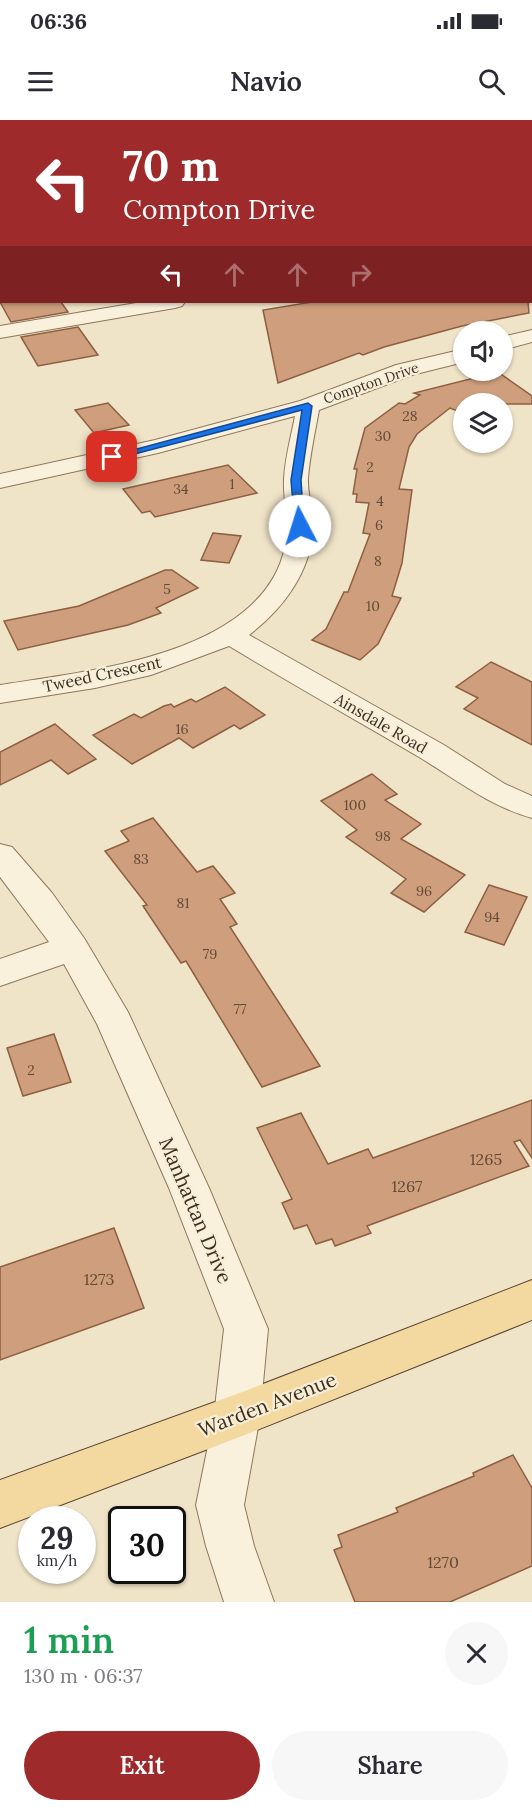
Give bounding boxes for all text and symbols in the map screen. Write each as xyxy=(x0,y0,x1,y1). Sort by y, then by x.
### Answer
text: 06:36 xyxy=(30,7,87,35)
text: Navio xyxy=(230,64,302,98)
icon: menu xyxy=(24,65,57,98)
icon: search xyxy=(475,65,508,98)
text: 70 m xyxy=(123,139,219,193)
icon: left xyxy=(24,144,102,222)
text: Compton Drive xyxy=(123,192,315,226)
icon: left xyxy=(155,258,188,291)
icon: ahead xyxy=(218,258,251,291)
icon: ahead xyxy=(281,258,314,291)
icon: right xyxy=(344,258,377,291)
map controls xyxy=(453,321,513,453)
button: sound xyxy=(453,321,513,381)
street label: Compton Drive xyxy=(321,358,421,408)
button: layers xyxy=(453,393,513,453)
house number: 28 xyxy=(402,407,418,425)
house number: 30 xyxy=(375,427,391,445)
pin xyxy=(86,431,137,482)
icon: arrive xyxy=(95,440,128,473)
house number: 2 xyxy=(366,458,374,476)
house number: 1 xyxy=(229,475,235,493)
house number: 34 xyxy=(173,480,189,498)
house number: 4 xyxy=(376,492,384,510)
position arrow xyxy=(268,494,332,558)
house number: 6 xyxy=(375,516,383,534)
house number: 8 xyxy=(374,552,382,570)
house number: 5 xyxy=(163,580,171,598)
house number: 10 xyxy=(366,597,380,615)
street label: Tweed Crescent xyxy=(41,651,164,696)
street label: Ainsdale Road xyxy=(330,688,431,758)
house number: 16 xyxy=(175,720,189,738)
house number: 100 xyxy=(344,796,366,814)
house number: 98 xyxy=(375,827,391,845)
house number: 83 xyxy=(133,850,149,868)
house number: 96 xyxy=(416,882,432,900)
house number: 81 xyxy=(177,894,189,912)
house number: 94 xyxy=(484,908,500,926)
house number: 79 xyxy=(203,945,217,963)
house number: 77 xyxy=(234,1000,247,1018)
house number: 2 xyxy=(27,1061,35,1079)
street label: Manhattan Drive xyxy=(154,1133,238,1287)
house number: 1265 xyxy=(470,1149,502,1169)
house number: 1267 xyxy=(392,1176,423,1196)
house number: 1273 xyxy=(84,1269,114,1289)
street label: Warden Avenue xyxy=(194,1366,340,1442)
speed limit sign: 30 xyxy=(108,1506,186,1584)
text: 29 xyxy=(40,1519,74,1557)
text: km/h xyxy=(37,1551,77,1570)
house number: 1270 xyxy=(427,1552,459,1572)
text: 1 min xyxy=(24,1617,114,1663)
button: close xyxy=(445,1622,508,1685)
text: 130 m · 06:37 xyxy=(24,1663,142,1688)
button: Exit xyxy=(24,1731,260,1800)
button: Share xyxy=(272,1731,508,1800)

